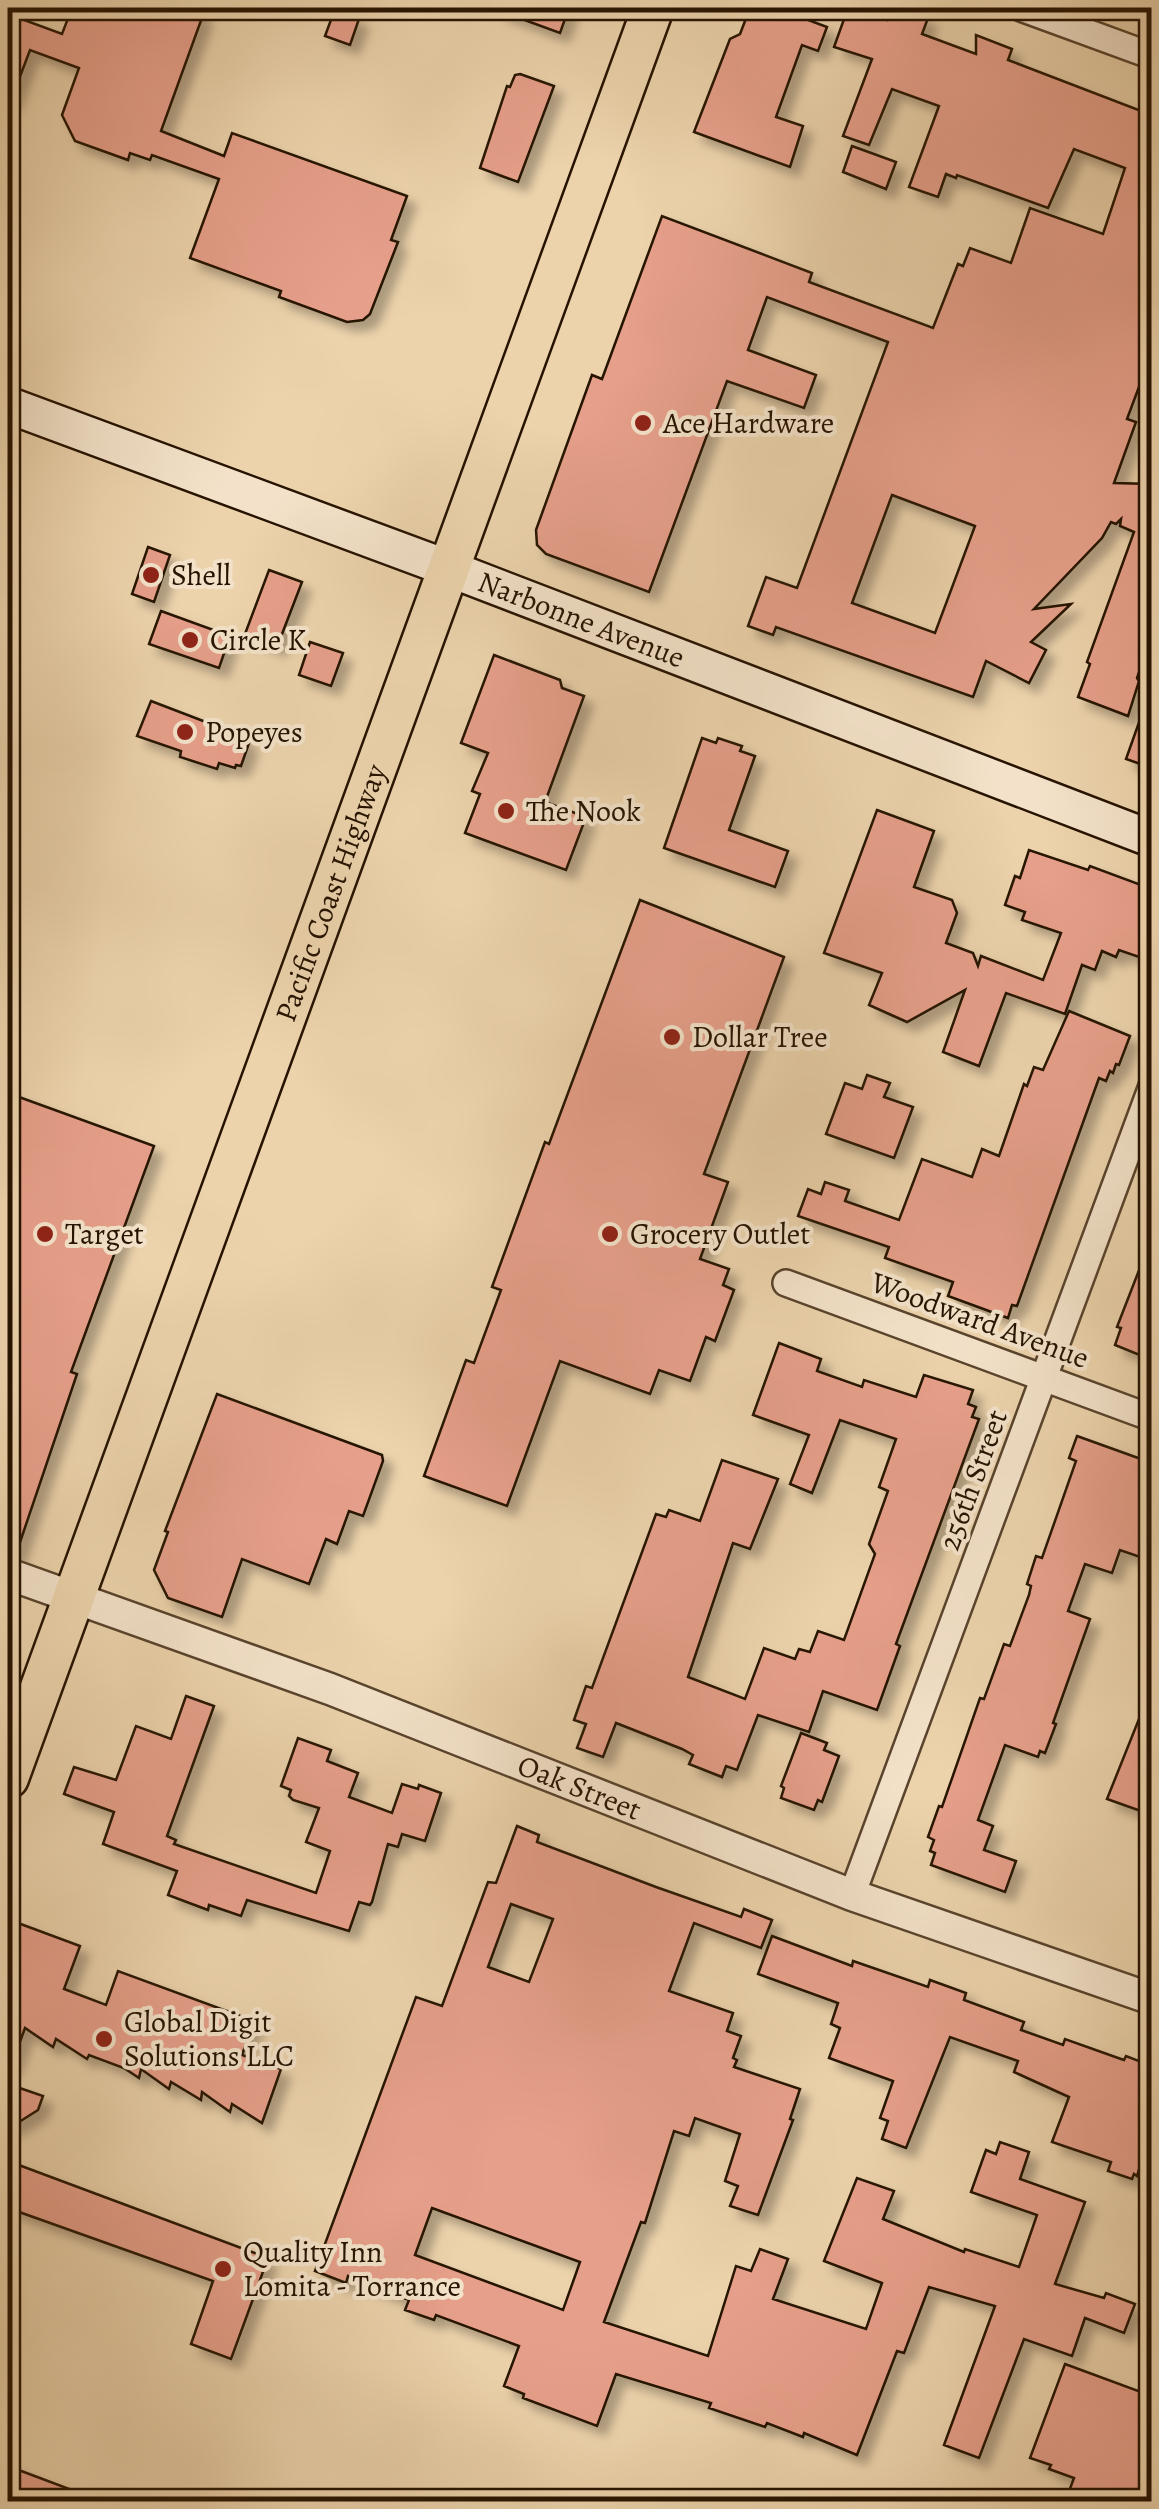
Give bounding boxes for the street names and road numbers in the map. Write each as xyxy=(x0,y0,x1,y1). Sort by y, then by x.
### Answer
street label: Narbonne Avenue xyxy=(472,562,690,677)
street label: Pacific Coast Highway xyxy=(265,758,396,1027)
street label: Woodward Avenue xyxy=(865,1262,1094,1378)
street label: 256th Street xyxy=(929,1404,1017,1556)
street label: Oak Street xyxy=(512,1745,647,1830)

